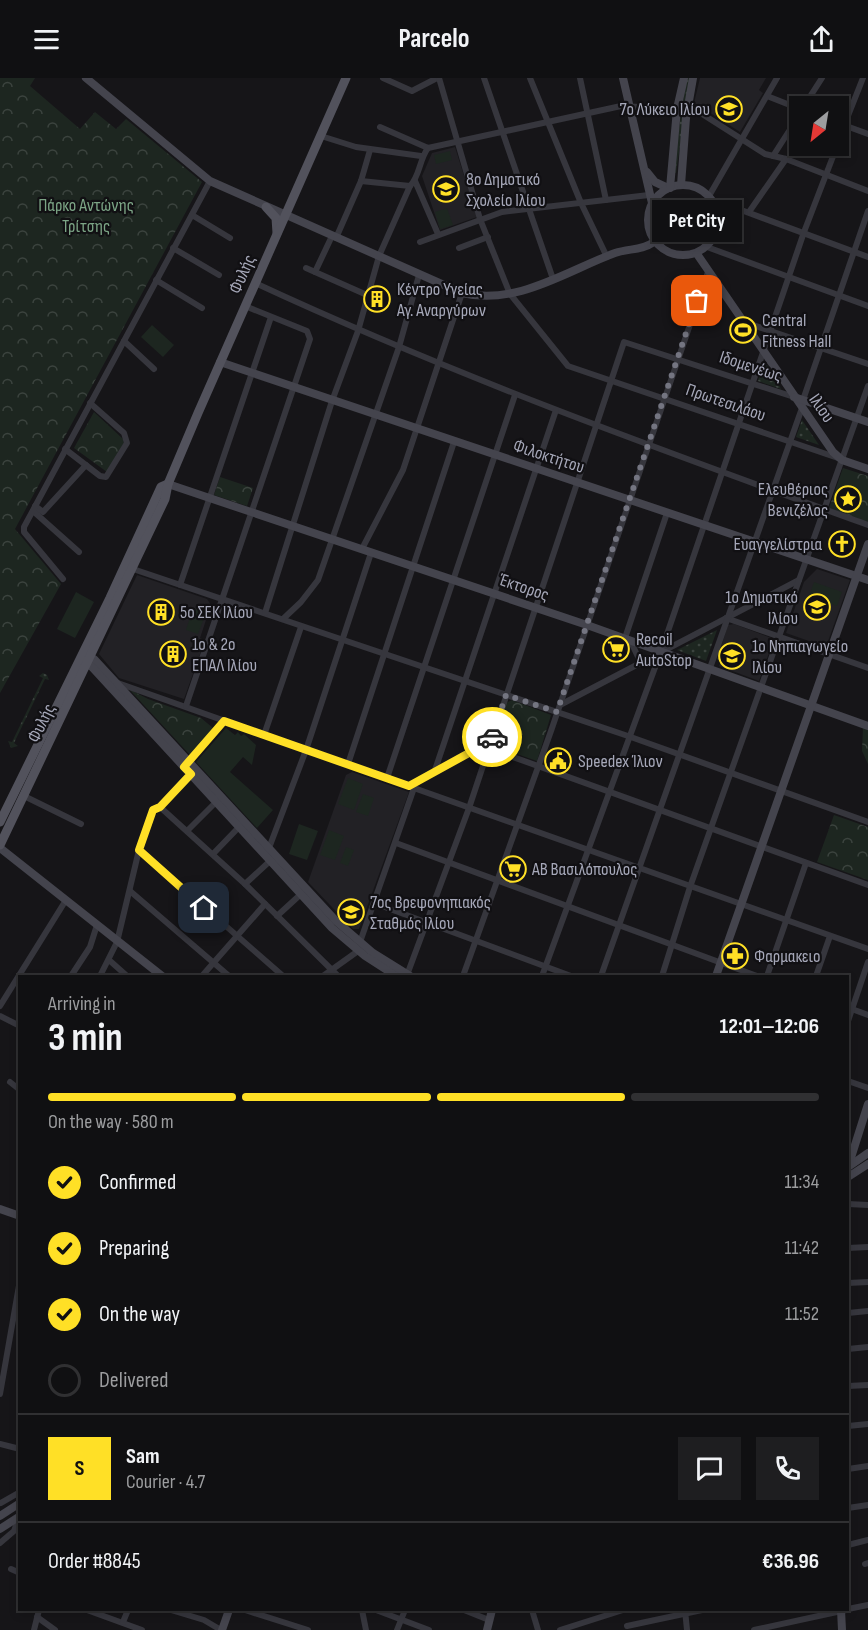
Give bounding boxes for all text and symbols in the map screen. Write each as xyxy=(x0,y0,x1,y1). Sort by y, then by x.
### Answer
icon: menu xyxy=(30,23,63,56)
text: Parcelo xyxy=(398,23,470,55)
icon: share xyxy=(805,23,838,56)
school or university icon: 7ο Λύκειο Ιλίου xyxy=(714,94,744,124)
north arrow xyxy=(789,96,849,156)
map controls xyxy=(789,96,849,156)
place label: 7ο Λύκειο Ιλίου xyxy=(620,99,710,120)
place label: 8ο Δημοτικό Σχολείο Ιλίου xyxy=(466,169,546,211)
school or university icon: 8ο Δημοτικό Σχολείο Ιλίου xyxy=(431,174,461,204)
park label: Πάρκο Αντώνης Τρίτσης xyxy=(38,195,134,237)
callout: Pet City xyxy=(652,199,742,241)
text: Pet City xyxy=(669,209,725,233)
street label: Φυλής xyxy=(225,251,260,297)
pin xyxy=(671,275,722,326)
place label: Κέντρο Υγείας Αγ. Αναργύρων xyxy=(396,279,486,321)
building icon: Κέντρο Υγείας Αγ. Αναργύρων xyxy=(362,284,392,314)
icon: bag xyxy=(680,284,713,317)
place label: Central Fitness Hall xyxy=(762,310,831,352)
sports icon: Central Fitness Hall xyxy=(728,315,758,345)
street label: Ιδομενέως xyxy=(717,346,785,386)
street label: Πρωτεσιλάου xyxy=(683,379,768,426)
street label: Ιλίου xyxy=(804,390,839,427)
street label: Φιλοκτήτου xyxy=(510,435,587,478)
place label: Ελευθέριος Βενιζέλος xyxy=(758,479,828,521)
place icon: Ελευθέριος Βενιζέλος xyxy=(833,484,863,514)
church icon: Ευαγγελίστρια xyxy=(827,529,857,559)
place label: Ευαγγελίστρια xyxy=(734,534,822,555)
street label: Έκτορος xyxy=(495,569,552,606)
place label: 1ο Δημοτικό Ιλίου xyxy=(725,587,798,629)
school or university icon: 1ο Δημοτικό Ιλίου xyxy=(802,592,832,622)
building icon: 5ο ΣΕΚ Ιλίου xyxy=(146,597,176,627)
place label: 5ο ΣΕΚ Ιλίου xyxy=(180,602,253,623)
place label: Recoil AutoStop xyxy=(635,629,692,671)
place label: 1ο & 2ο ΕΠΑΛ Ιλίου xyxy=(192,634,257,676)
supermarket icon: Recoil AutoStop xyxy=(601,634,631,664)
place label: 1ο Νηπιαγωγείο Ιλίου xyxy=(752,636,848,678)
building icon: 1ο & 2ο ΕΠΑΛ Ιλίου xyxy=(158,639,188,669)
school or university icon: 1ο Νηπιαγωγείο Ιλίου xyxy=(717,641,747,671)
street label: Φυλής xyxy=(23,700,60,746)
courier xyxy=(462,707,522,767)
icon: car xyxy=(476,721,509,754)
public building icon: Speedex Ίλιον xyxy=(543,746,573,776)
place label: Speedex Ίλιον xyxy=(578,751,662,772)
supermarket icon: ΑΒ Βασιλόπουλος xyxy=(498,854,528,884)
place label: ΑΒ Βασιλόπουλος xyxy=(531,859,637,880)
pin xyxy=(178,882,229,933)
icon: home xyxy=(187,891,220,924)
place label: 7ος Βρεφονηπιακός Σταθμός Ιλίου xyxy=(370,892,491,934)
school or university icon: 7ος Βρεφονηπιακός Σταθμός Ιλίου xyxy=(336,897,366,927)
pharmacy icon: Φαρμακειο xyxy=(720,941,750,971)
place label: Φαρμακειο xyxy=(754,946,820,967)
text: Arriving in xyxy=(48,992,116,1016)
text: 12:01–12:06 xyxy=(719,1013,819,1040)
text: 3 min xyxy=(48,1015,123,1062)
text: On the way · 580 m xyxy=(48,1110,174,1134)
icon: check xyxy=(48,1166,81,1199)
text: Confirmed xyxy=(99,1169,176,1196)
text: 11:34 xyxy=(784,1170,819,1194)
icon: check xyxy=(48,1232,81,1265)
text: Preparing xyxy=(99,1235,169,1262)
text: 11:42 xyxy=(785,1236,819,1260)
icon: check xyxy=(48,1298,81,1331)
text: On the way xyxy=(99,1301,180,1328)
text: 11:52 xyxy=(785,1302,819,1326)
text: Delivered xyxy=(99,1367,168,1394)
button: chat xyxy=(678,1437,741,1500)
button: phone xyxy=(756,1437,819,1500)
text: Sam xyxy=(126,1443,160,1470)
text: S xyxy=(75,1455,84,1482)
text: Courier · 4.7 xyxy=(126,1470,205,1494)
text: Order #8845 xyxy=(48,1548,140,1575)
text: €36.96 xyxy=(762,1548,819,1575)

